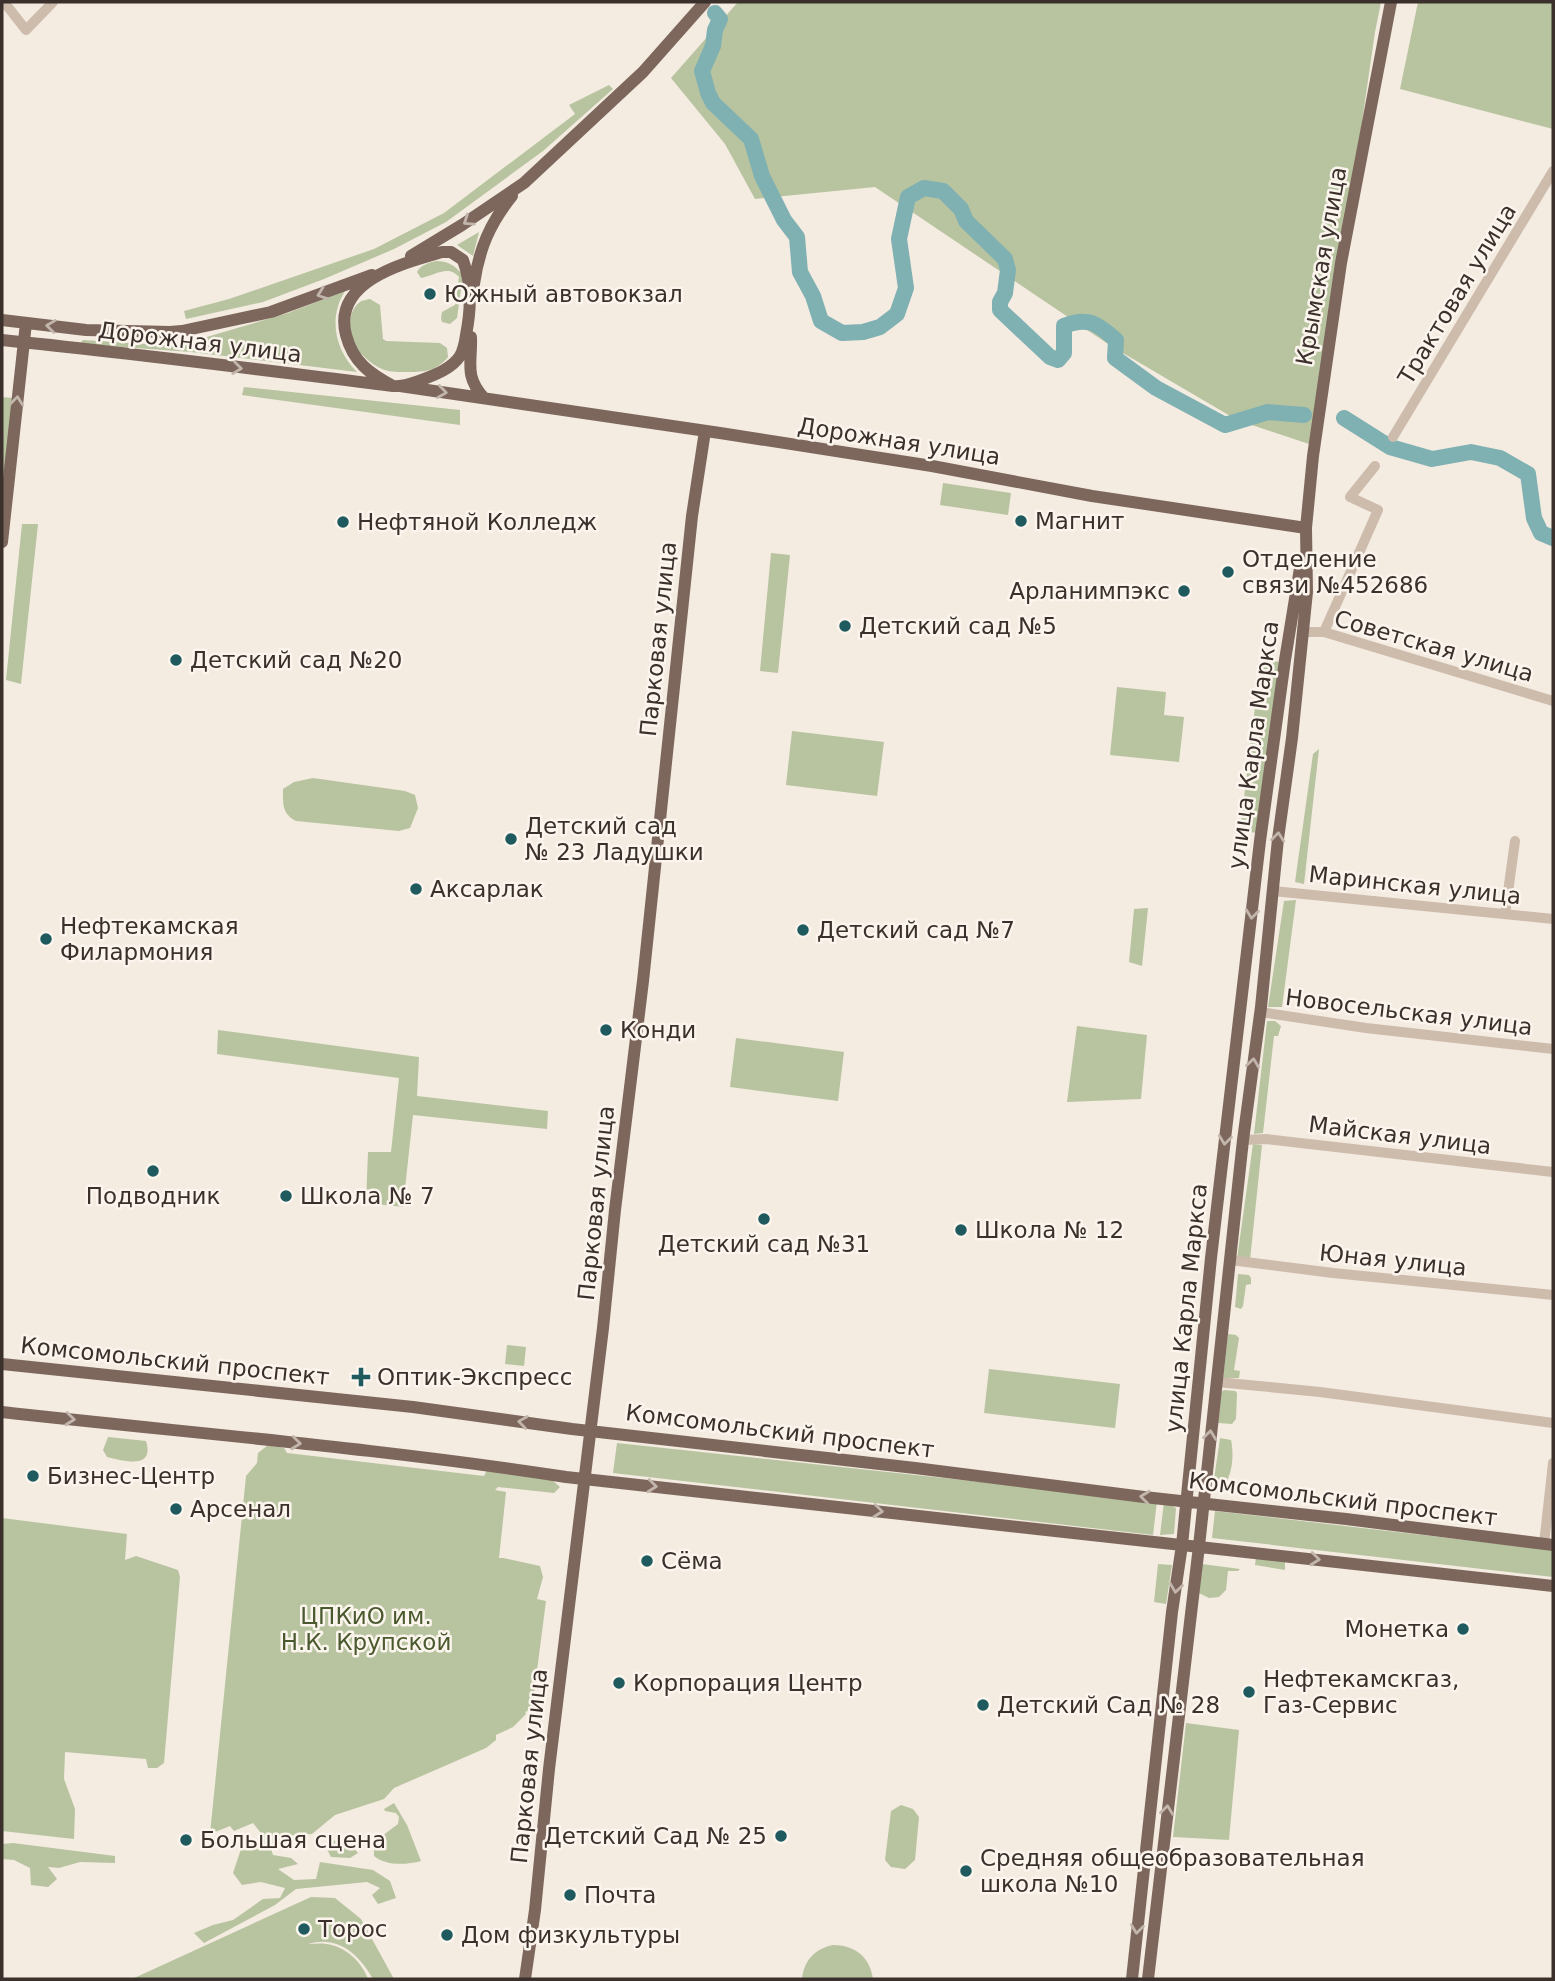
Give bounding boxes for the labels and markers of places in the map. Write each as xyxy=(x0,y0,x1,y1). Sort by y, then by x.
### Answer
place label: Южный автовокзал xyxy=(444,281,683,307)
marker: Южный автовокзал xyxy=(422,286,438,302)
place label: Магнит xyxy=(1035,508,1124,534)
place label: Нефтяной Колледж xyxy=(357,509,597,535)
marker: Магнит xyxy=(1013,513,1029,529)
marker: Нефтяной Колледж xyxy=(335,514,351,530)
place label: Отделение связи №452686 xyxy=(1242,546,1428,598)
marker: Отделение связи №452686 xyxy=(1220,564,1236,580)
place label: Арланимпэкс xyxy=(1009,578,1170,604)
marker: Арланимпэкс xyxy=(1176,583,1192,599)
place label: Детский сад №5 xyxy=(859,613,1057,639)
marker: Детский сад №5 xyxy=(837,618,853,634)
place label: Детский сад №20 xyxy=(190,647,402,673)
marker: Детский сад №20 xyxy=(168,652,184,668)
place label: Детский сад № 23 Ладушки xyxy=(525,813,704,865)
marker: Детский сад № 23 Ладушки xyxy=(503,831,519,847)
place label: Аксарлак xyxy=(430,876,544,902)
marker: Аксарлак xyxy=(408,881,424,897)
place label: Нефтекамская Филармония xyxy=(60,913,238,965)
place label: Детский сад №7 xyxy=(817,917,1015,943)
marker: Детский сад №7 xyxy=(795,922,811,938)
marker: Нефтекамская Филармония xyxy=(38,931,54,947)
place label: Конди xyxy=(620,1017,696,1043)
marker: Конди xyxy=(598,1022,614,1038)
marker: Подводник xyxy=(145,1163,161,1179)
place label: Подводник xyxy=(86,1183,220,1209)
place label: Школа № 7 xyxy=(300,1183,435,1209)
marker: Школа № 7 xyxy=(278,1188,294,1204)
marker: Детский сад №31 xyxy=(756,1211,772,1227)
place label: Школа № 12 xyxy=(975,1217,1124,1243)
marker: Школа № 12 xyxy=(953,1222,969,1238)
place label: Детский сад №31 xyxy=(658,1231,870,1257)
place label: Оптик-Экспресс xyxy=(377,1364,572,1390)
marker: Оптик-Экспресс xyxy=(351,1367,371,1387)
place label: Бизнес-Центр xyxy=(47,1463,215,1489)
marker: Бизнес-Центр xyxy=(25,1468,41,1484)
place label: Арсенал xyxy=(190,1496,291,1522)
marker: Арсенал xyxy=(168,1501,184,1517)
place label: Сёма xyxy=(661,1548,723,1574)
marker: Сёма xyxy=(639,1553,655,1569)
place label: Монетка xyxy=(1345,1616,1449,1642)
marker: Монетка xyxy=(1455,1621,1471,1637)
place label: Нефтекамскгаз, Газ-Сервис xyxy=(1263,1666,1459,1718)
place label: Корпорация Центр xyxy=(633,1670,863,1696)
marker: Корпорация Центр xyxy=(611,1675,627,1691)
marker: Нефтекамскгаз, Газ-Сервис xyxy=(1241,1684,1257,1700)
place label: Детский Сад № 28 xyxy=(997,1692,1220,1718)
marker: Детский Сад № 28 xyxy=(975,1697,991,1713)
place label: Детский Сад № 25 xyxy=(544,1823,767,1849)
place label: Большая сцена xyxy=(200,1827,386,1853)
marker: Детский Сад № 25 xyxy=(773,1828,789,1844)
marker: Большая сцена xyxy=(178,1832,194,1848)
place label: Средняя общеобразовательная школа №10 xyxy=(980,1845,1364,1897)
marker: Средняя общеобразовательная школа №10 xyxy=(958,1863,974,1879)
place label: Почта xyxy=(584,1882,656,1908)
marker: Почта xyxy=(562,1887,578,1903)
place label: Торос xyxy=(317,1916,387,1942)
marker: Торос xyxy=(296,1921,312,1937)
place label: Дом физкультуры xyxy=(461,1922,680,1948)
marker: Дом физкультуры xyxy=(439,1927,455,1943)

